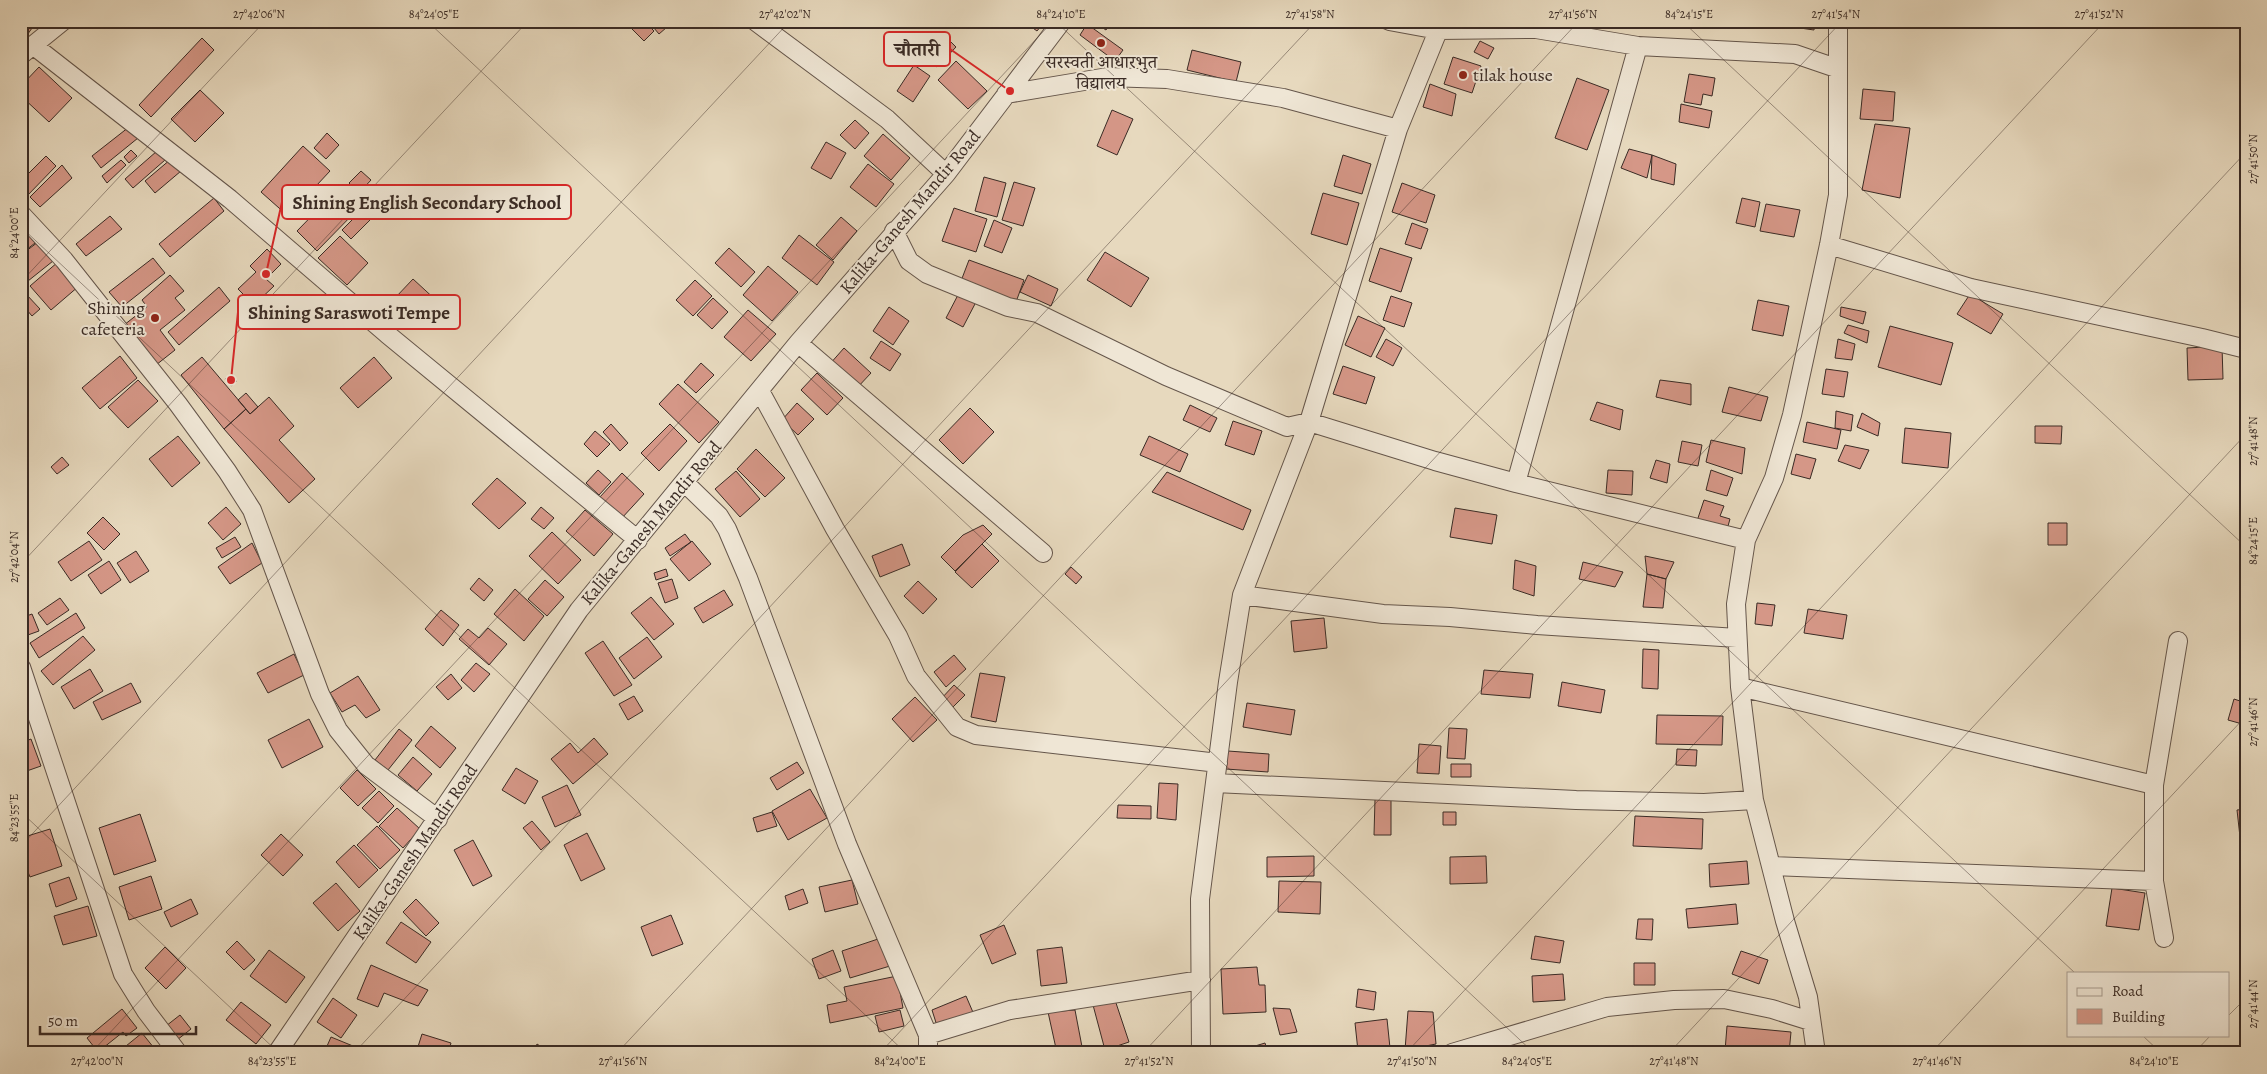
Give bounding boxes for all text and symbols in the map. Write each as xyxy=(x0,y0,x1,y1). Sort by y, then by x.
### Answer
text: 27°42'06"N xyxy=(233,6,285,22)
text: 84°24'05"E xyxy=(409,6,459,22)
text: 27°42'02"N xyxy=(759,6,811,22)
text: 84°24'10"E xyxy=(1036,6,1086,22)
text: 27°41'58"N xyxy=(1285,6,1335,22)
text: 27°41'56"N xyxy=(1549,6,1598,22)
text: 84°24'15"E xyxy=(1665,6,1713,22)
text: 27°41'54"N xyxy=(1812,6,1861,22)
text: 27°41'52"N xyxy=(2074,6,2124,22)
callout: चौतारी xyxy=(884,32,950,66)
text: चौतारी xyxy=(892,37,942,63)
marker: सरस्वती आधारभुत विद्यालय xyxy=(1095,37,1107,49)
place label: सरस्वती आधारभुत विद्यालय xyxy=(1044,50,1158,95)
place label: tilak house xyxy=(1473,63,1553,87)
marker: tilak house xyxy=(1457,69,1469,81)
street label: Kalika-Ganesh Mandir Road xyxy=(834,125,986,299)
text: 27°41'50"N xyxy=(2245,134,2261,184)
callout: Shining English Secondary School xyxy=(282,185,571,219)
text: Shining English Secondary School xyxy=(293,190,561,216)
text: 84°24'00"E xyxy=(6,207,22,259)
callout: Shining Saraswoti Tempe xyxy=(238,295,460,329)
place label: Shining cafeteria xyxy=(81,296,146,341)
text: Shining Saraswoti Tempe xyxy=(248,300,450,326)
marker: Shining cafeteria xyxy=(149,312,161,324)
text: 27°41'48"N xyxy=(2245,416,2261,466)
street label: Kalika-Ganesh Mandir Road xyxy=(575,436,727,610)
text: 84°24'15"E xyxy=(2245,517,2261,565)
text: 27°42'04"N xyxy=(6,531,22,583)
text: 27°41'46"N xyxy=(2245,697,2261,747)
street label: Kalika-Ganesh Mandir Road xyxy=(347,759,483,945)
text: 84°23'55"E xyxy=(6,794,22,842)
legend xyxy=(2067,972,2230,1036)
text: 27°41'44"N xyxy=(2245,979,2261,1029)
text: Road xyxy=(2112,981,2144,1001)
scale bar xyxy=(40,1004,196,1036)
text: Building xyxy=(2112,1007,2165,1027)
text: 50 m xyxy=(48,1011,78,1031)
text: 27°42'00"N xyxy=(71,1053,124,1069)
text: 84°23'55"E xyxy=(248,1053,296,1069)
text: 27°41'56"N xyxy=(599,1053,648,1069)
text: 84°24'00"E xyxy=(874,1053,926,1069)
text: 27°41'52"N xyxy=(1124,1053,1174,1069)
text: 27°41'50"N xyxy=(1387,1053,1437,1069)
text: 84°24'05"E xyxy=(1502,1053,1552,1069)
text: 27°41'48"N xyxy=(1649,1053,1699,1069)
text: 27°41'46"N xyxy=(1912,1053,1962,1069)
text: 84°24'10"E xyxy=(2129,1053,2179,1069)

